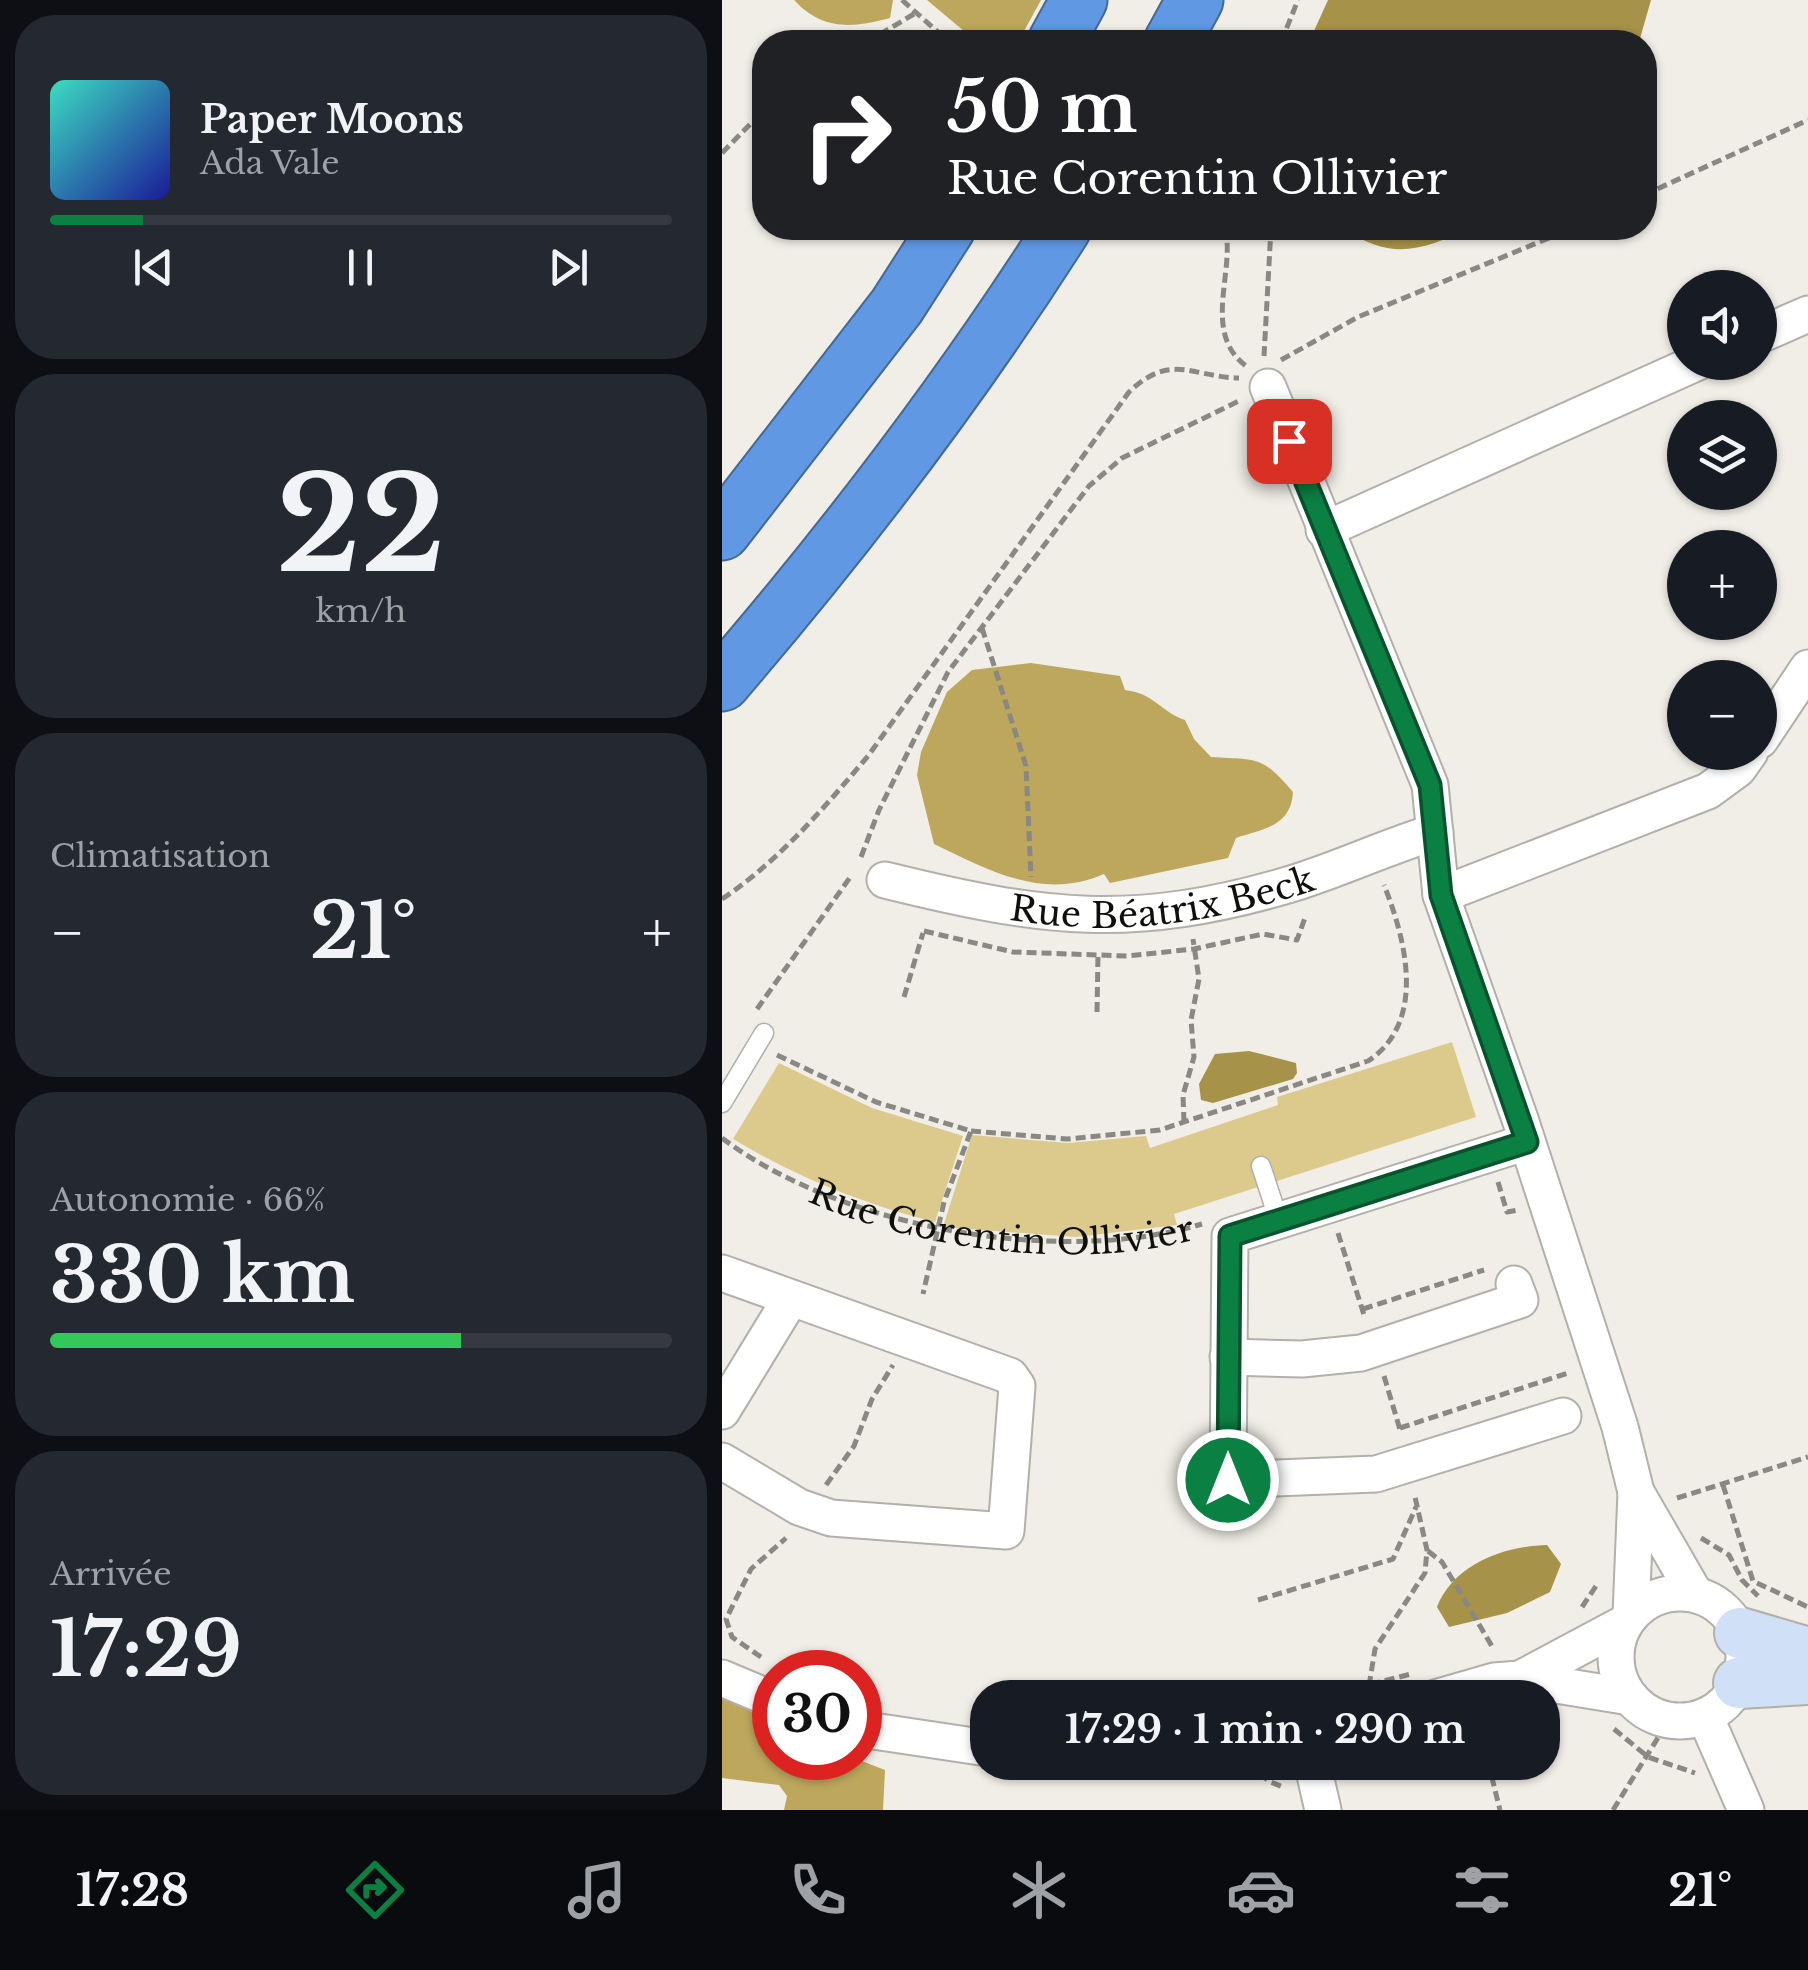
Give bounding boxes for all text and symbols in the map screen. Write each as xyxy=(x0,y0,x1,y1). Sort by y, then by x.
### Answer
text: 50 m xyxy=(947,64,1138,151)
icon: right xyxy=(782,70,912,200)
text: Paper Moons xyxy=(200,96,464,143)
text: Ada Vale xyxy=(200,143,340,183)
text: Rue Corentin Ollivier xyxy=(947,150,1447,206)
icon: previous xyxy=(126,240,181,295)
icon: pause xyxy=(333,240,388,295)
icon: next xyxy=(541,240,596,295)
map controls xyxy=(1667,270,1777,770)
button: sound xyxy=(1667,270,1777,380)
pin xyxy=(1247,399,1332,484)
button: layers xyxy=(1667,400,1777,510)
icon: arrive xyxy=(1262,414,1317,469)
text: 22 xyxy=(276,445,446,606)
button: + xyxy=(1667,530,1777,640)
text: km/h xyxy=(316,591,406,631)
button: − xyxy=(1667,660,1777,770)
text: Climatisation xyxy=(50,836,270,876)
street label: Rue Béatrix Beck xyxy=(1008,856,1320,936)
text: 21° xyxy=(310,885,417,978)
text: − xyxy=(50,899,85,967)
text: + xyxy=(642,899,672,967)
street label: Rue Corentin Ollivier xyxy=(803,1169,1198,1263)
text: Autonomie · 66% xyxy=(50,1180,325,1220)
text: 330 km xyxy=(50,1229,355,1322)
position arrow xyxy=(1176,1428,1280,1532)
text: Arrivée xyxy=(50,1554,171,1594)
text: 17:29 xyxy=(50,1603,242,1696)
speed limit sign: 30 xyxy=(752,1650,882,1780)
text: 17:29 · 1 min · 290 m xyxy=(1065,1706,1465,1753)
icon: directions xyxy=(340,1855,410,1925)
icon: music xyxy=(562,1855,632,1925)
icon: phone xyxy=(783,1855,853,1925)
icon: climate xyxy=(1004,1855,1074,1925)
icon: car xyxy=(1226,1855,1296,1925)
icon: filters xyxy=(1447,1855,1517,1925)
text: 17:28 xyxy=(76,1862,189,1918)
text: 21° xyxy=(1668,1862,1732,1918)

